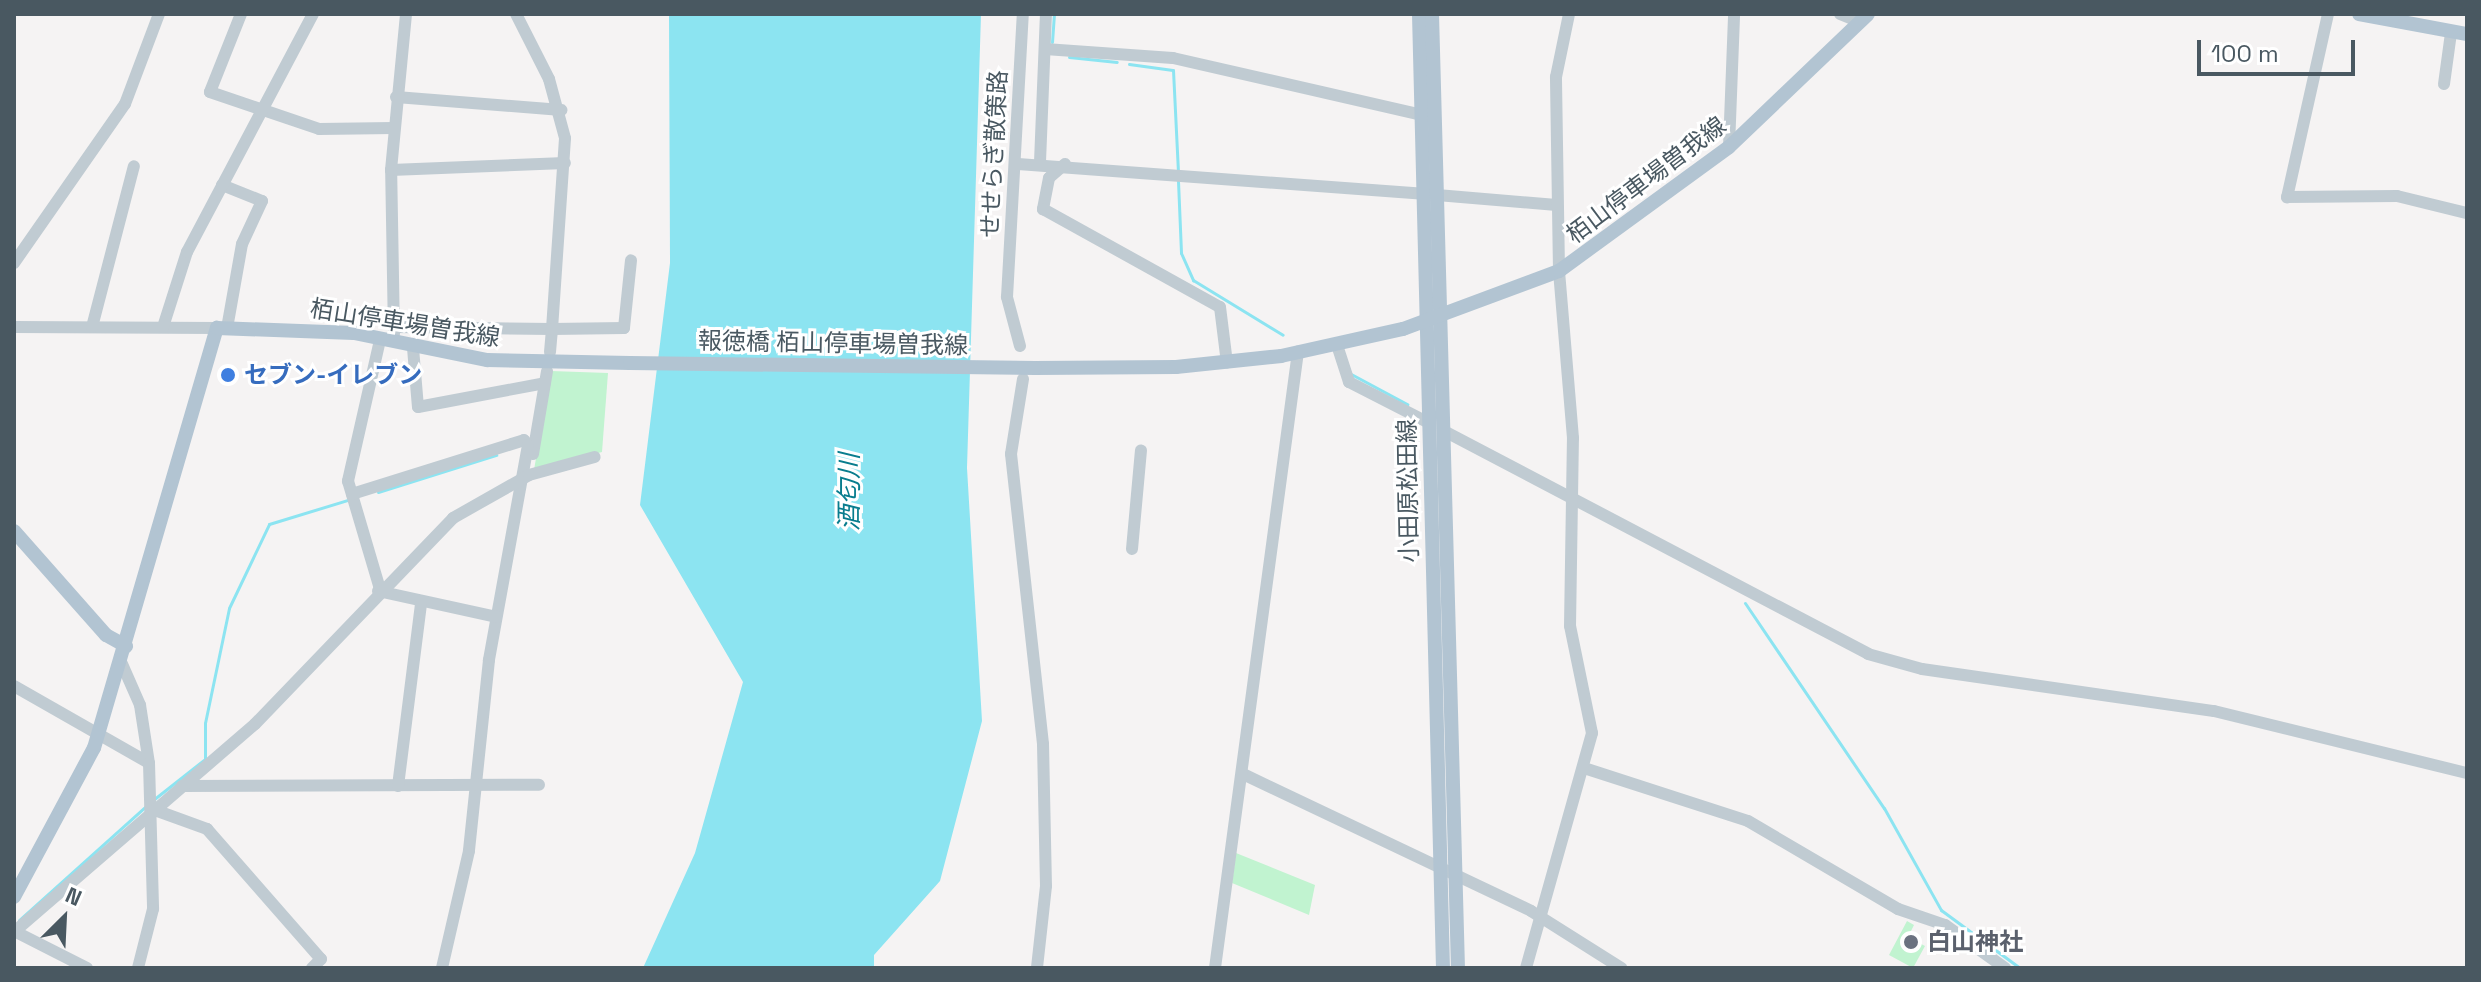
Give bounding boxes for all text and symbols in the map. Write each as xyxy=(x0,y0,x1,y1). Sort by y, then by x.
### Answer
scale bar xyxy=(2201,24,2359,74)
text: 100 m xyxy=(2211,38,2279,69)
street label: せせらぎ散策路 xyxy=(975,69,1013,239)
street label: 栢山停車場曽我線 xyxy=(1561,111,1731,249)
street label: 栢山停車場曽我線 xyxy=(308,294,502,352)
street label: 報徳橋 栢山停車場曽我線 xyxy=(698,326,968,360)
place label: セブン-イレブン xyxy=(244,361,422,389)
marker: セブン-イレブン xyxy=(219,366,237,384)
street label: 小田原松田線 xyxy=(1392,419,1424,563)
water label: 酒匂川 xyxy=(834,453,866,531)
north arrow xyxy=(24,878,104,958)
text: N xyxy=(61,880,86,912)
place label: 白山神社 xyxy=(1927,928,2023,956)
marker: 白山神社 xyxy=(1902,933,1920,951)

